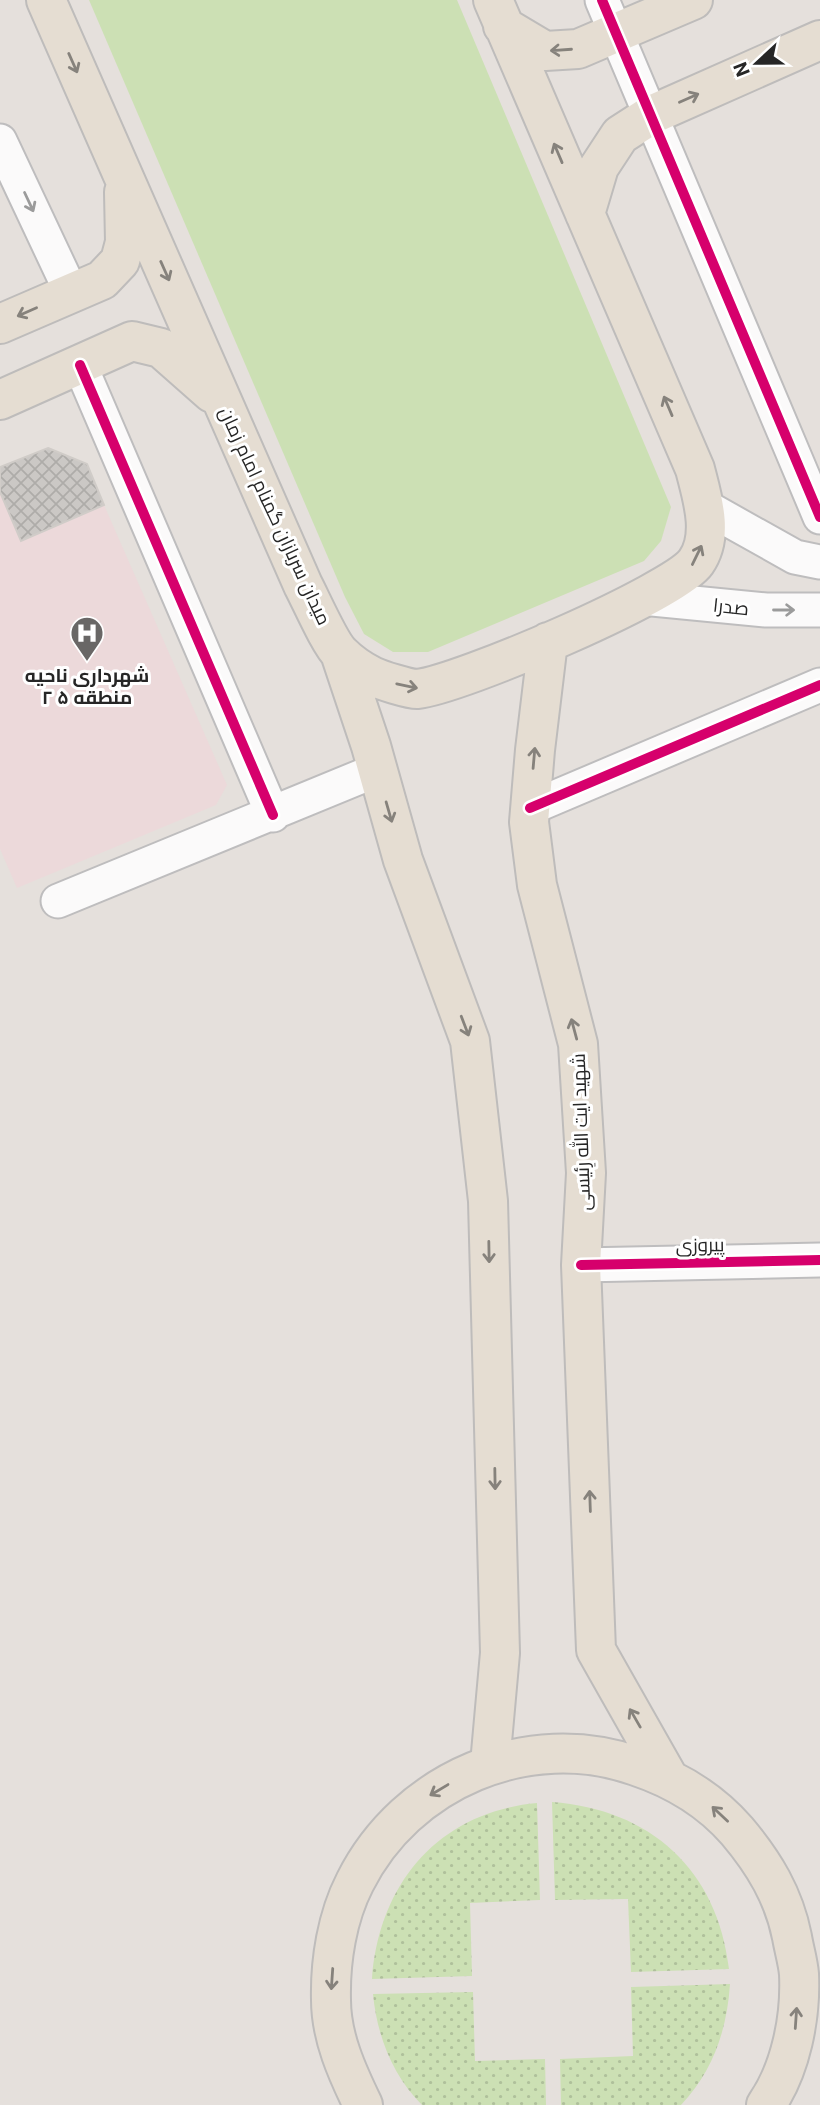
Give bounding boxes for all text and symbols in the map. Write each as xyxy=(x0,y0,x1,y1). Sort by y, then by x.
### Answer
north arrow xyxy=(722,28,792,98)
one-way arrow xyxy=(550,44,573,57)
one-way arrow xyxy=(67,51,80,73)
text: N xyxy=(729,59,755,80)
one-way arrow xyxy=(678,91,699,104)
one-way arrow xyxy=(551,142,564,164)
one-way arrow xyxy=(23,191,36,212)
one-way arrow xyxy=(159,260,172,281)
one-way arrow xyxy=(17,306,38,319)
one-way arrow xyxy=(661,396,674,418)
street label: میدان سربازان گمنام امام زمان xyxy=(212,403,336,630)
one-way arrow xyxy=(691,545,705,566)
street label: صدرا xyxy=(712,594,750,620)
one-way arrow xyxy=(772,603,795,617)
hospital icon: شهرداری ناحیه ۲ منطقه ۵ xyxy=(68,614,106,663)
place label: شهرداری ناحیه ۲ منطقه ۵ xyxy=(25,664,149,709)
one-way arrow xyxy=(396,680,418,693)
one-way arrow xyxy=(528,747,541,770)
one-way arrow xyxy=(383,800,396,823)
one-way arrow xyxy=(459,1015,472,1037)
one-way arrow xyxy=(567,1018,580,1041)
street label: شهید ایت الله رِئیسی xyxy=(566,1053,597,1211)
street label: پیروزی xyxy=(675,1233,725,1258)
one-way arrow xyxy=(482,1240,496,1263)
one-way arrow xyxy=(488,1467,502,1490)
one-way arrow xyxy=(584,1489,597,1512)
one-way arrow xyxy=(628,1708,642,1728)
one-way arrow xyxy=(430,1783,450,1797)
one-way arrow xyxy=(712,1805,729,1822)
one-way arrow xyxy=(325,1967,338,1990)
one-way arrow xyxy=(789,2007,802,2030)

